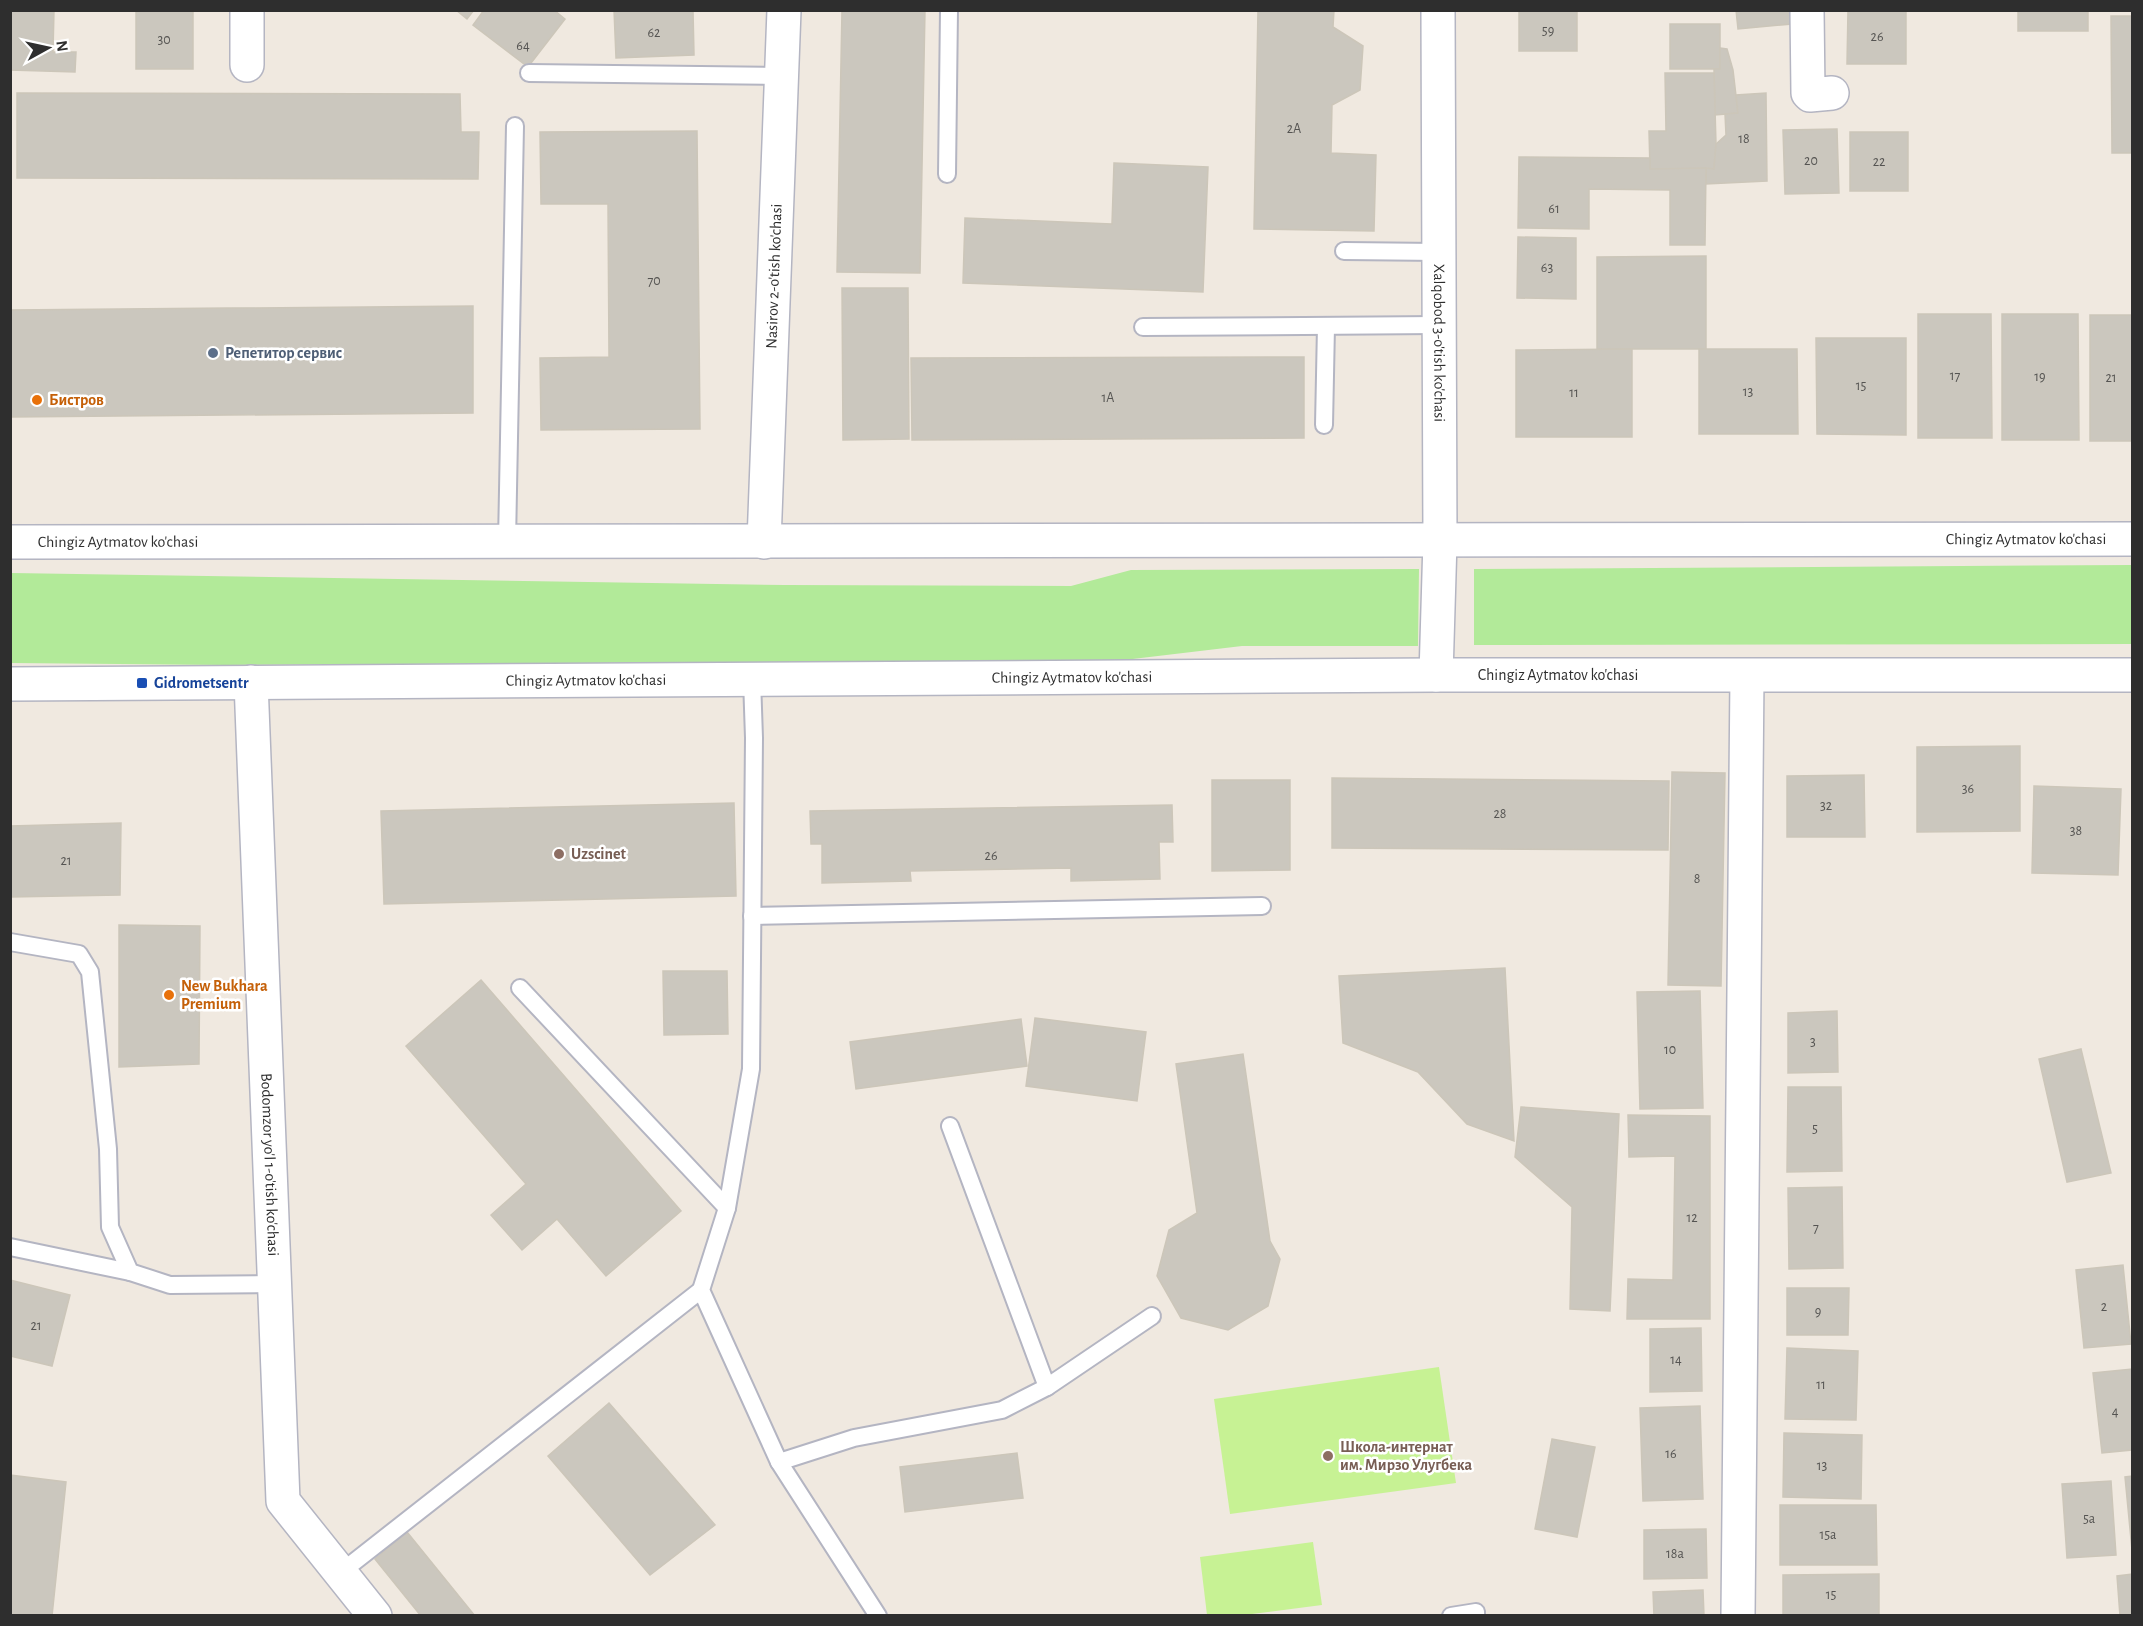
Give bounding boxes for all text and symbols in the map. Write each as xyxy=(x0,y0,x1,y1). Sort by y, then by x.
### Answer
north arrow xyxy=(18,18,78,78)
house number: 59 xyxy=(1542,24,1554,38)
house number: 62 xyxy=(648,26,660,40)
house number: 26 xyxy=(1871,30,1883,44)
house number: 30 xyxy=(157,33,171,47)
text: N xyxy=(53,39,71,53)
house number: 64 xyxy=(516,39,530,53)
house number: 2А xyxy=(1287,122,1301,136)
house number: 18 xyxy=(1738,132,1750,146)
house number: 20 xyxy=(1804,154,1818,168)
house number: 22 xyxy=(1873,155,1885,169)
house number: 61 xyxy=(1548,202,1560,216)
street label: Nasirov 2-o'tish ko'chasi xyxy=(763,203,785,349)
house number: 63 xyxy=(1541,261,1553,275)
street label: Xalqobod 3-o'tish ko'chasi xyxy=(1431,264,1448,422)
house number: 70 xyxy=(647,274,661,288)
place label: Репетитор сервис xyxy=(225,345,342,361)
marker: Репетитор сервис xyxy=(206,346,220,360)
house number: 17 xyxy=(1950,369,1960,383)
house number: 19 xyxy=(2034,370,2046,384)
house number: 21 xyxy=(2105,371,2117,385)
house number: 15 xyxy=(1856,379,1866,393)
house number: 13 xyxy=(1743,385,1754,399)
house number: 11 xyxy=(1569,386,1579,400)
house number: 1A xyxy=(1102,391,1114,405)
place label: Бистров xyxy=(49,392,104,408)
marker: Бистров xyxy=(30,393,44,407)
street label: Chingiz Aytmatov ko'chasi xyxy=(1946,531,2106,548)
street label: Chingiz Aytmatov ko'chasi xyxy=(38,534,198,551)
street label: Chingiz Aytmatov ko'chasi xyxy=(1478,667,1638,684)
street label: Chingiz Aytmatov ko'chasi xyxy=(992,669,1152,686)
street label: Chingiz Aytmatov ko'chasi xyxy=(506,672,666,690)
place label: Gidrometsentr xyxy=(154,675,249,691)
marker: Gidrometsentr xyxy=(135,676,149,690)
house number: 36 xyxy=(1962,782,1974,796)
house number: 32 xyxy=(1820,799,1832,813)
house number: 28 xyxy=(1493,807,1507,821)
house number: 38 xyxy=(2070,824,2082,838)
place label: Uzscinet xyxy=(571,846,626,862)
marker: Uzscinet xyxy=(552,847,566,861)
house number: 26 xyxy=(985,849,997,863)
house number: 21 xyxy=(60,854,72,868)
house number: 8 xyxy=(1694,872,1700,886)
place label: New Bukhara Premium xyxy=(181,978,268,1012)
marker: New Bukhara Premium xyxy=(162,988,176,1002)
house number: 3 xyxy=(1810,1035,1816,1049)
house number: 10 xyxy=(1664,1043,1676,1057)
street label: Bodomzor yo'l 1-o'tish ko'chasi xyxy=(258,1073,281,1257)
house number: 5 xyxy=(1812,1122,1818,1136)
house number: 12 xyxy=(1686,1211,1698,1225)
house number: 7 xyxy=(1813,1221,1819,1235)
house number: 2 xyxy=(2101,1300,2107,1314)
house number: 9 xyxy=(1815,1305,1821,1319)
house number: 21 xyxy=(30,1319,42,1333)
house number: 14 xyxy=(1670,1353,1682,1367)
house number: 11 xyxy=(1816,1378,1826,1392)
house number: 4 xyxy=(2112,1405,2119,1419)
place label: Школа-интернат им. Мирзо Улугбека xyxy=(1340,1439,1472,1474)
house number: 16 xyxy=(1665,1447,1677,1461)
marker: Школа-интернат им. Мирзо Улугбека xyxy=(1321,1449,1335,1463)
house number: 13 xyxy=(1817,1459,1828,1473)
house number: 5а xyxy=(2083,1512,2096,1526)
house number: 15а xyxy=(1819,1528,1837,1542)
house number: 18a xyxy=(1666,1547,1684,1561)
house number: 15 xyxy=(1826,1588,1836,1602)

